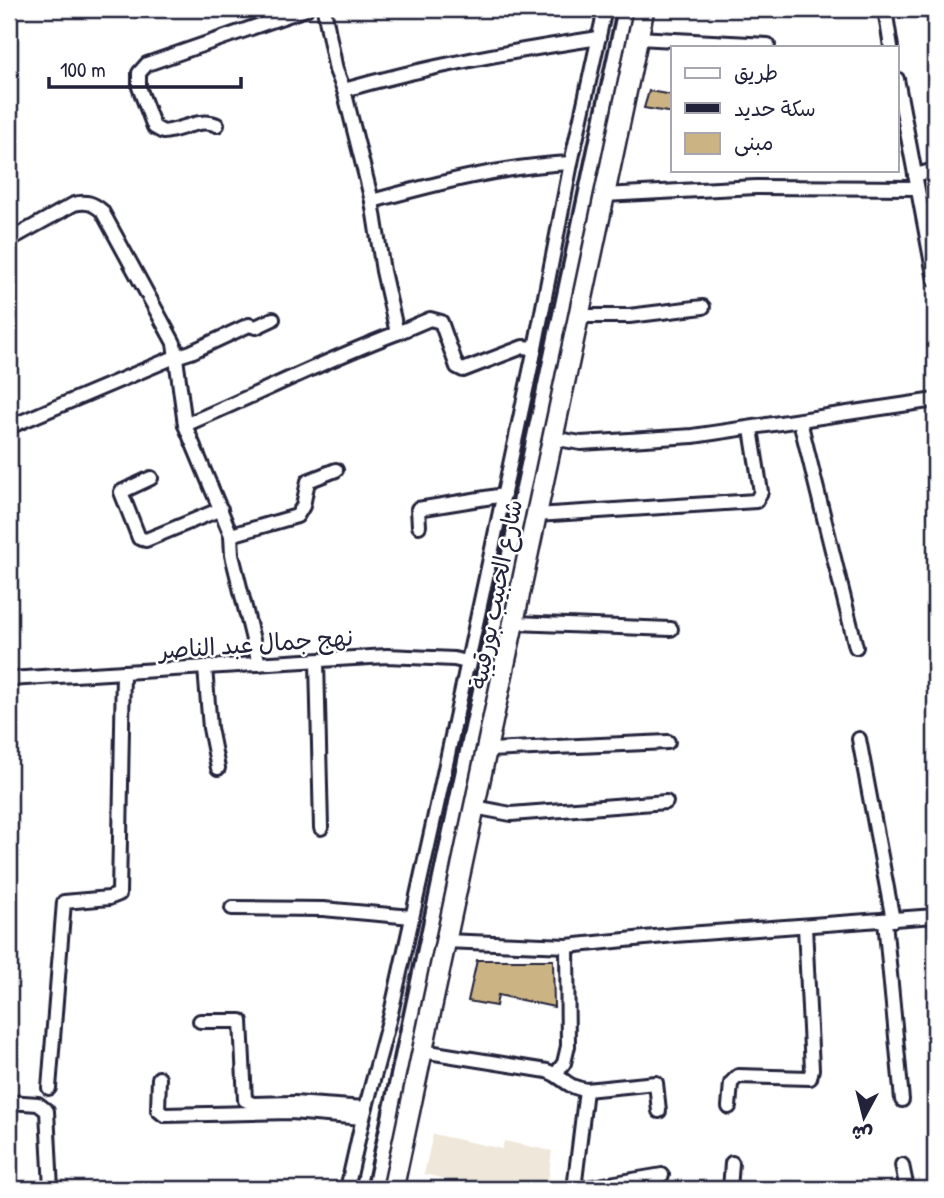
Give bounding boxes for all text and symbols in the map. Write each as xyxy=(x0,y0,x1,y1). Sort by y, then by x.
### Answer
scale bar xyxy=(49,46,242,90)
legend xyxy=(671,46,898,172)
text: 100 m xyxy=(60,55,106,84)
text: طريق xyxy=(734,58,778,87)
text: سكة حديد xyxy=(734,94,816,123)
text: مبنى xyxy=(734,128,773,157)
street label: شارع الحبيب بورقيبة xyxy=(461,497,531,692)
street label: نهج جمال عبد الناصر xyxy=(156,620,354,667)
north arrow xyxy=(828,1082,898,1152)
text: ش xyxy=(850,1120,874,1148)

